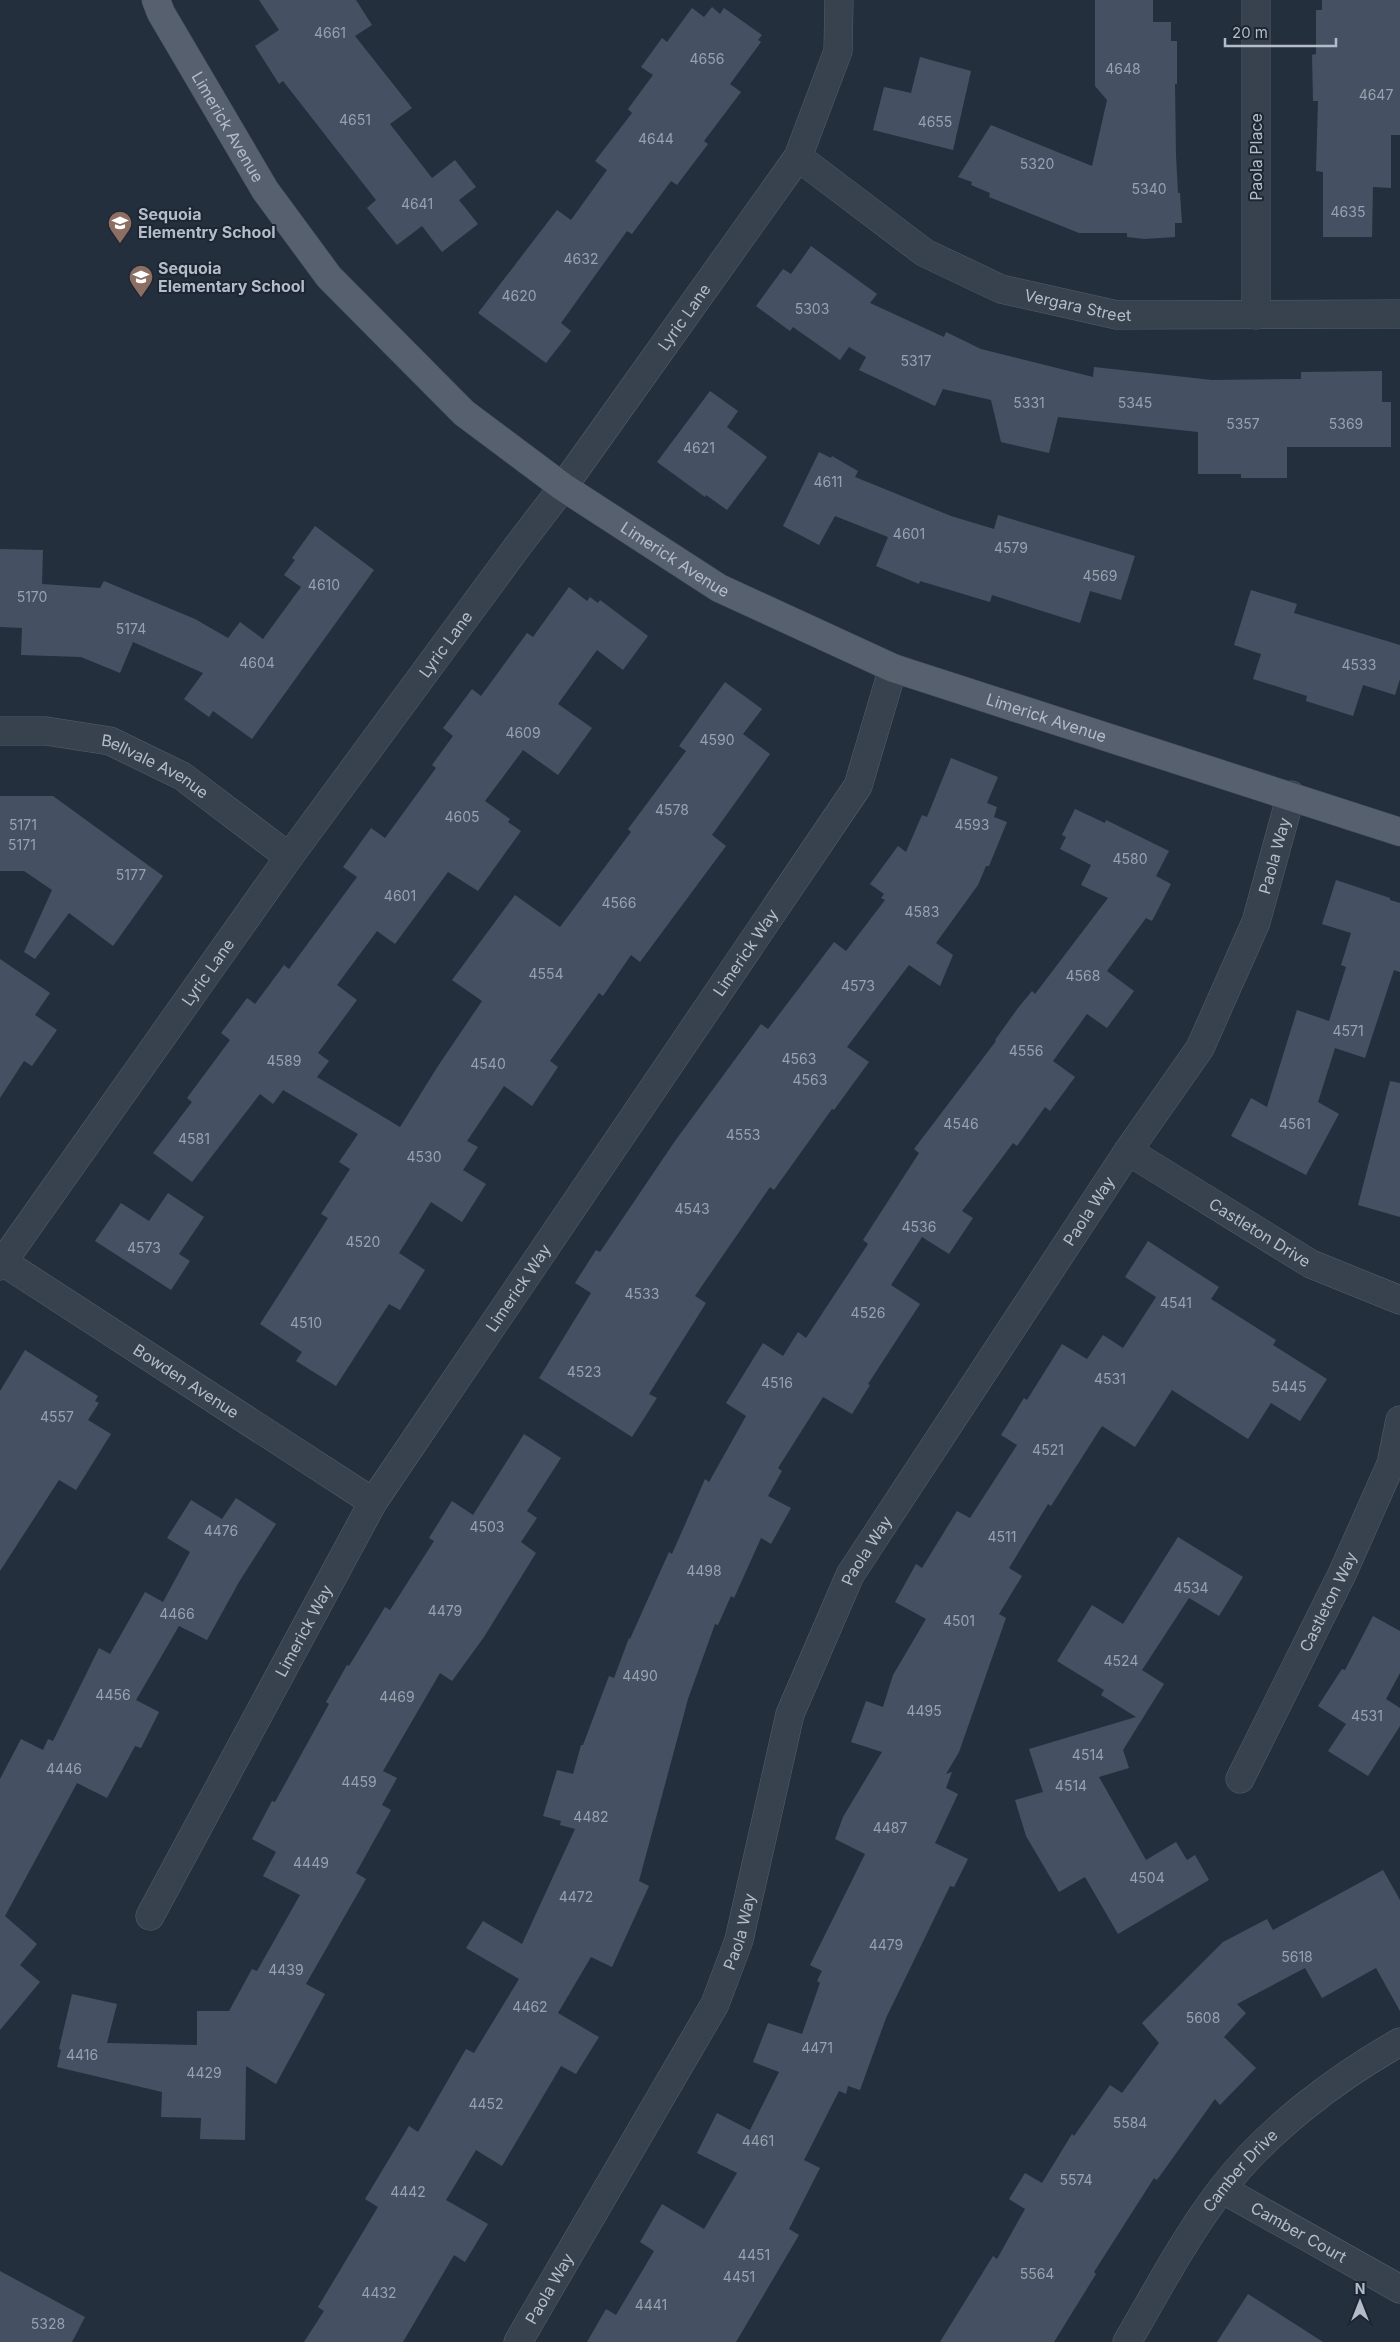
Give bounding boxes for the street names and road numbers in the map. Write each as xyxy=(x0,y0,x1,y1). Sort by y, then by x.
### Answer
street label: Limerick Avenue xyxy=(188,68,268,186)
street label: Paola Place xyxy=(1246,113,1266,201)
street label: Lyric Lane xyxy=(653,280,715,354)
street label: Vergara Street xyxy=(1023,285,1131,325)
street label: Limerick Avenue xyxy=(617,517,732,601)
street label: Lyric Lane xyxy=(414,607,477,681)
street label: Limerick Avenue xyxy=(984,689,1109,746)
street label: Bellvale Avenue xyxy=(100,730,213,803)
street label: Paola Way xyxy=(1254,815,1294,896)
street label: Limerick Way xyxy=(708,905,782,1000)
street label: Lyric Lane xyxy=(177,935,238,1009)
street label: Paola Way xyxy=(1059,1172,1119,1249)
street label: Castleton Drive xyxy=(1205,1193,1314,1271)
street label: Limerick Way xyxy=(481,1240,555,1335)
street label: Bowden Avenue xyxy=(130,1339,243,1422)
street label: Paola Way xyxy=(837,1512,896,1588)
street label: Castleton Way xyxy=(1295,1549,1361,1655)
street label: Limerick Way xyxy=(271,1581,337,1680)
street label: Paola Way xyxy=(719,1891,759,1973)
street label: Camber Drive xyxy=(1198,2125,1282,2216)
street label: Camber Court xyxy=(1247,2197,1350,2267)
street label: Paola Way xyxy=(521,2249,578,2328)

